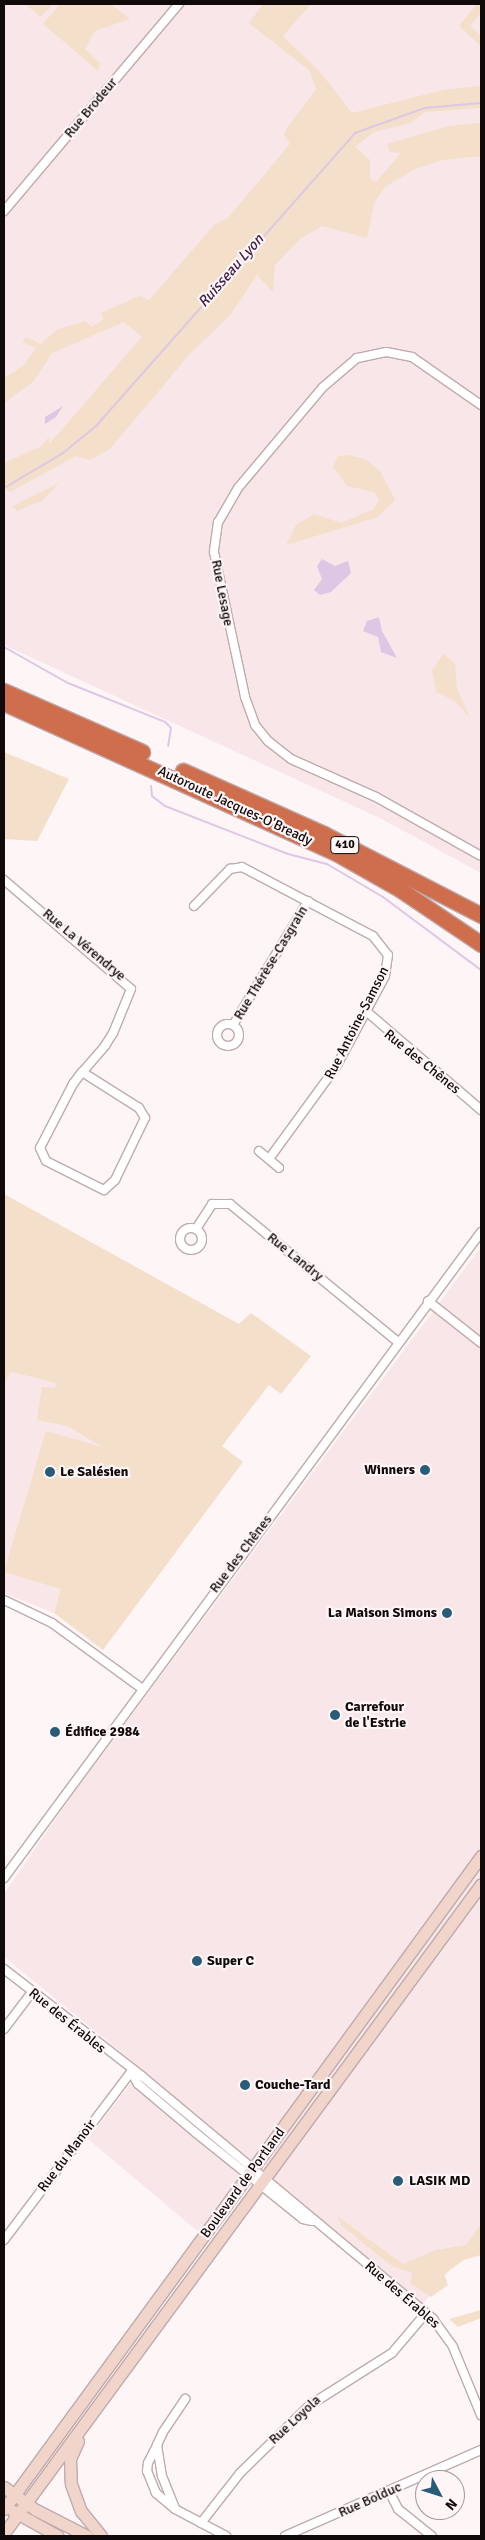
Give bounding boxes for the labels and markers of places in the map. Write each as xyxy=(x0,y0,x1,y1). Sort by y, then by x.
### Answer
place label: Winners xyxy=(364,1462,415,1478)
place label: Le Salésien xyxy=(60,1464,128,1480)
marker: Winners xyxy=(419,1464,431,1476)
marker: Le Salésien xyxy=(44,1466,56,1478)
place label: La Maison Simons xyxy=(328,1605,437,1621)
marker: La Maison Simons xyxy=(441,1607,453,1619)
place label: Carrefour de l'Estrie xyxy=(345,1699,406,1731)
marker: Carrefour de l'Estrie xyxy=(329,1709,341,1721)
place label: Édifice 2984 xyxy=(65,1724,140,1740)
marker: Édifice 2984 xyxy=(49,1726,61,1738)
place label: Super C xyxy=(207,1953,254,1969)
marker: Super C xyxy=(191,1955,203,1967)
place label: Couche-Tard xyxy=(255,2077,331,2093)
marker: Couche-Tard xyxy=(239,2079,251,2091)
place label: LASIK MD xyxy=(409,2173,470,2189)
marker: LASIK MD xyxy=(391,2174,405,2188)

